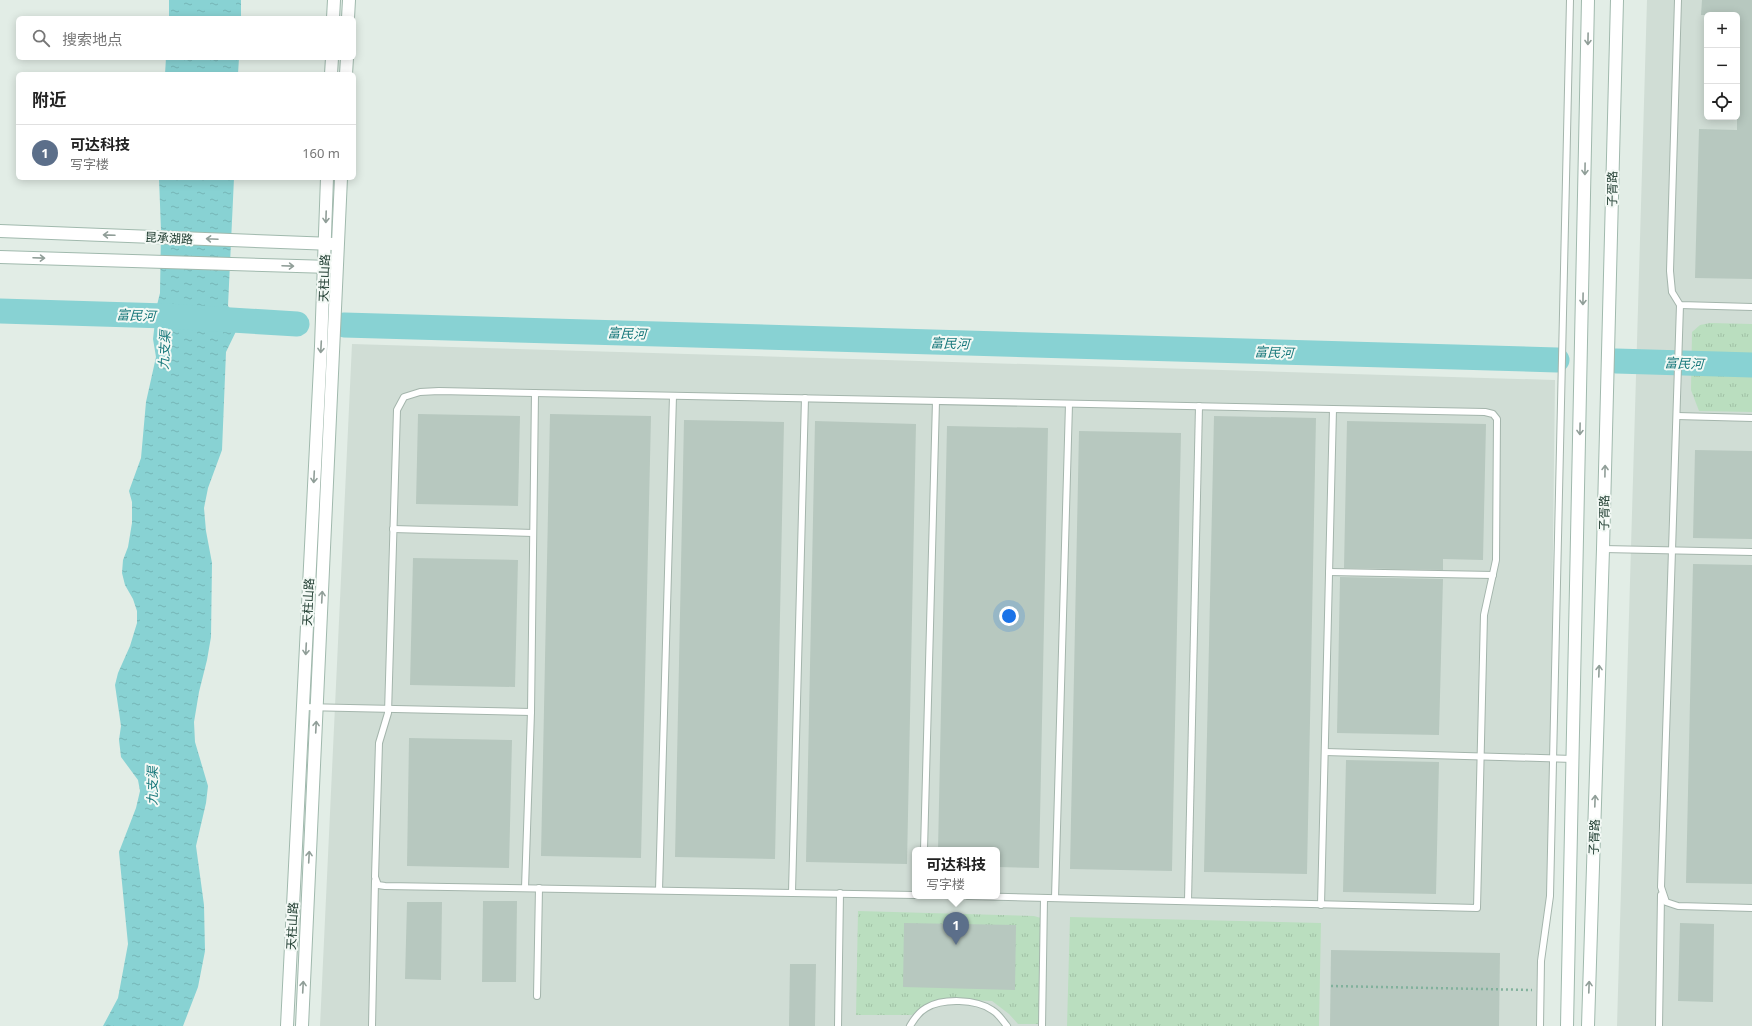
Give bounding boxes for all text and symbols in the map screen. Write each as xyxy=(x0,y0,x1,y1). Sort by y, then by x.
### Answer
map controls xyxy=(1704,12,1740,120)
button: + xyxy=(1704,12,1740,48)
search box xyxy=(16,16,356,60)
icon: search xyxy=(30,27,52,49)
text: 搜索地点 xyxy=(62,29,122,49)
one-way arrow xyxy=(1584,32,1591,45)
button: − xyxy=(1704,48,1740,84)
button: locate xyxy=(1704,84,1740,120)
text: 附近 xyxy=(32,88,66,111)
text: 可达科技 xyxy=(70,134,130,154)
text: 1 xyxy=(41,144,49,162)
text: 160 m xyxy=(302,144,340,162)
text: 写字楼 xyxy=(70,155,109,173)
one-way arrow xyxy=(1582,162,1589,175)
street label: 子胥路 xyxy=(1603,171,1621,207)
one-way arrow xyxy=(322,210,330,223)
street label: 昆承湖路 xyxy=(145,228,193,248)
one-way arrow xyxy=(103,231,116,239)
one-way arrow xyxy=(206,236,219,243)
street label: 天柱山路 xyxy=(315,254,333,302)
one-way arrow xyxy=(32,255,45,262)
one-way arrow xyxy=(281,263,294,270)
one-way arrow xyxy=(1579,292,1587,305)
water label: 富民河 xyxy=(116,305,159,325)
water label: 富民河 xyxy=(607,323,650,343)
water label: 九支渠 xyxy=(154,328,174,370)
water label: 富民河 xyxy=(930,333,973,353)
one-way arrow xyxy=(317,340,325,353)
water label: 富民河 xyxy=(1254,342,1297,362)
water label: 富民河 xyxy=(1664,353,1707,373)
one-way arrow xyxy=(1576,422,1584,435)
one-way arrow xyxy=(1601,465,1609,478)
one-way arrow xyxy=(311,470,318,483)
street label: 子胥路 xyxy=(1595,495,1613,531)
street label: 天柱山路 xyxy=(298,578,318,626)
one-way arrow xyxy=(318,591,325,604)
your location xyxy=(999,606,1019,626)
one-way arrow xyxy=(302,642,310,655)
one-way arrow xyxy=(1596,665,1603,678)
one-way arrow xyxy=(312,721,319,734)
water label: 九支渠 xyxy=(143,764,161,806)
one-way arrow xyxy=(1591,795,1599,808)
street label: 子胥路 xyxy=(1585,819,1603,855)
popup xyxy=(912,847,1000,899)
one-way arrow xyxy=(306,851,313,864)
text: 可达科技 xyxy=(926,854,986,874)
text: 写字楼 xyxy=(926,875,965,893)
street label: 天柱山路 xyxy=(282,902,302,950)
pin: 1 xyxy=(943,912,969,945)
one-way arrow xyxy=(300,981,307,994)
one-way arrow xyxy=(1585,981,1593,994)

